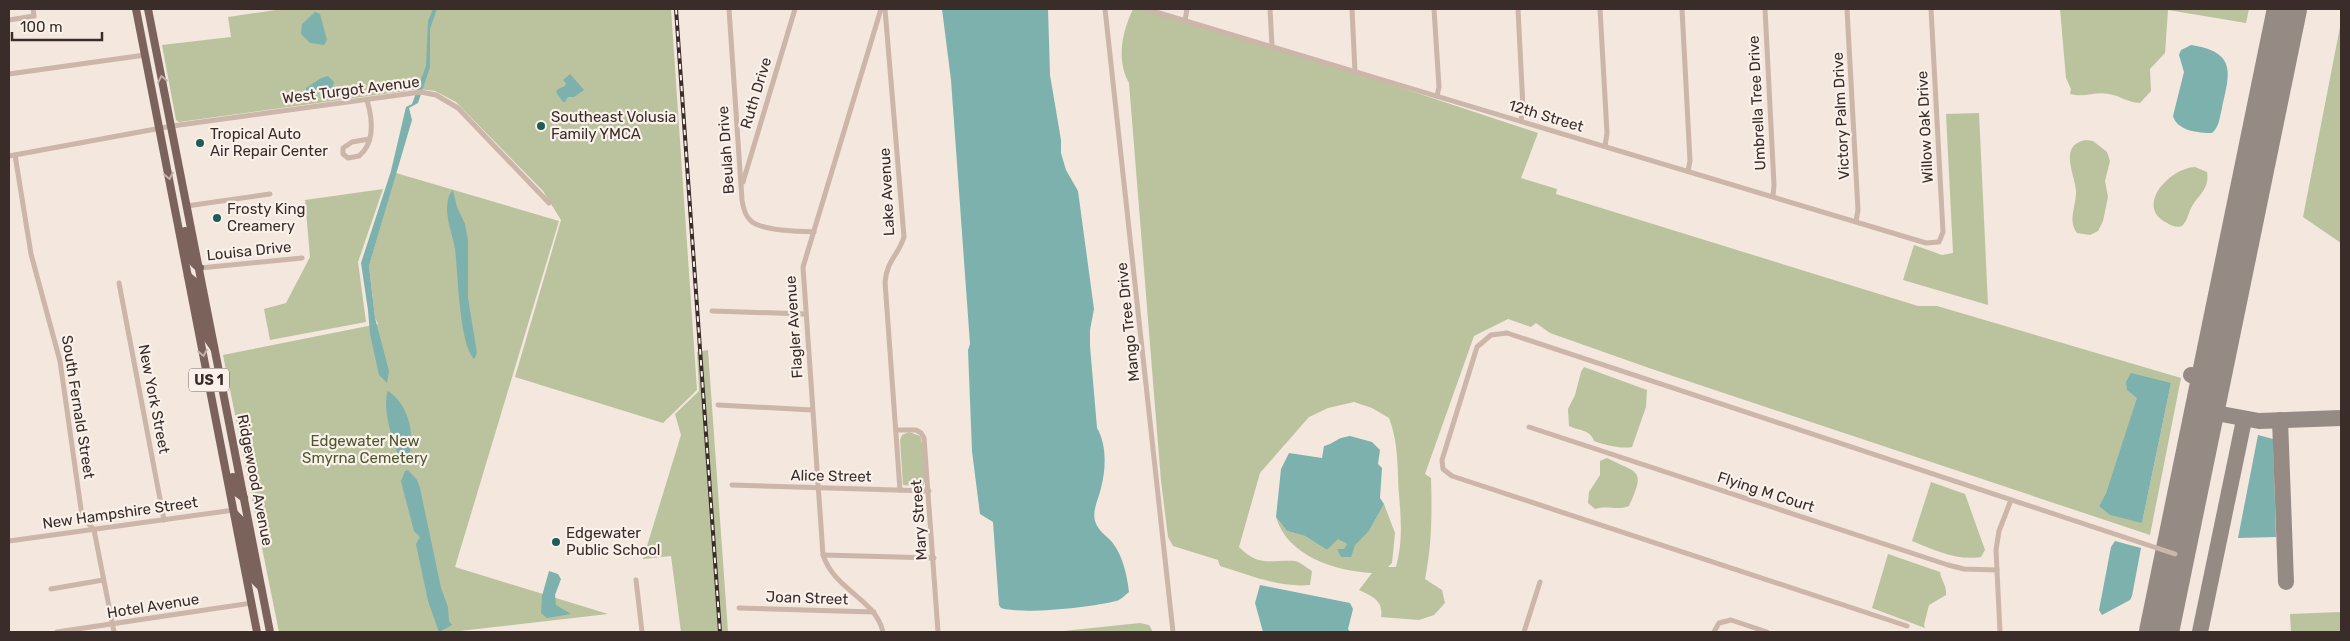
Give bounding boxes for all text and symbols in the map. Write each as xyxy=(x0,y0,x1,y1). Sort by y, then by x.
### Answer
scale bar xyxy=(12,10,102,42)
text: 100 m xyxy=(20,18,62,36)
street label: Umbrella Tree Drive xyxy=(1744,35,1770,171)
street label: Victory Palm Drive xyxy=(1829,52,1853,180)
street label: Ruth Drive xyxy=(737,55,775,131)
street label: Willow Oak Drive xyxy=(1913,70,1937,184)
street label: West Turgot Avenue xyxy=(281,73,421,107)
one-way arrow xyxy=(157,74,168,83)
street label: 12th Street xyxy=(1506,96,1586,136)
street label: Beulah Drive xyxy=(714,105,738,195)
place label: Southeast Volusia Family YMCA xyxy=(551,108,676,143)
marker: Southeast Volusia Family YMCA xyxy=(535,120,547,132)
place label: Tropical Auto Air Repair Center xyxy=(210,125,328,160)
marker: Tropical Auto Air Repair Center xyxy=(194,137,206,149)
street label: Lake Avenue xyxy=(876,147,898,237)
one-way arrow xyxy=(163,172,174,181)
place label: Frosty King Creamery xyxy=(227,200,305,235)
marker: Frosty King Creamery xyxy=(211,212,223,224)
street label: Louisa Drive xyxy=(206,238,292,264)
street label: Mango Tree Drive xyxy=(1113,262,1143,382)
street label: Flagler Avenue xyxy=(781,275,807,379)
street label: South Fernald Street xyxy=(58,334,98,480)
street label: New York Street xyxy=(135,343,173,455)
one-way arrow xyxy=(198,349,208,358)
road number: US 1 xyxy=(189,368,229,392)
street label: Ridgewood Avenue xyxy=(233,413,277,547)
park label: Edgewater New Smyrna Cemetery xyxy=(302,432,428,467)
street label: Alice Street xyxy=(790,466,872,486)
street label: Flying M Court xyxy=(1715,468,1817,516)
street label: Mary Street xyxy=(907,479,931,561)
street label: New Hampshire Street xyxy=(41,493,199,533)
place label: Edgewater Public School xyxy=(566,524,660,559)
marker: Edgewater Public School xyxy=(550,536,562,548)
street label: Joan Street xyxy=(765,588,849,608)
street label: Hotel Avenue xyxy=(106,590,200,622)

